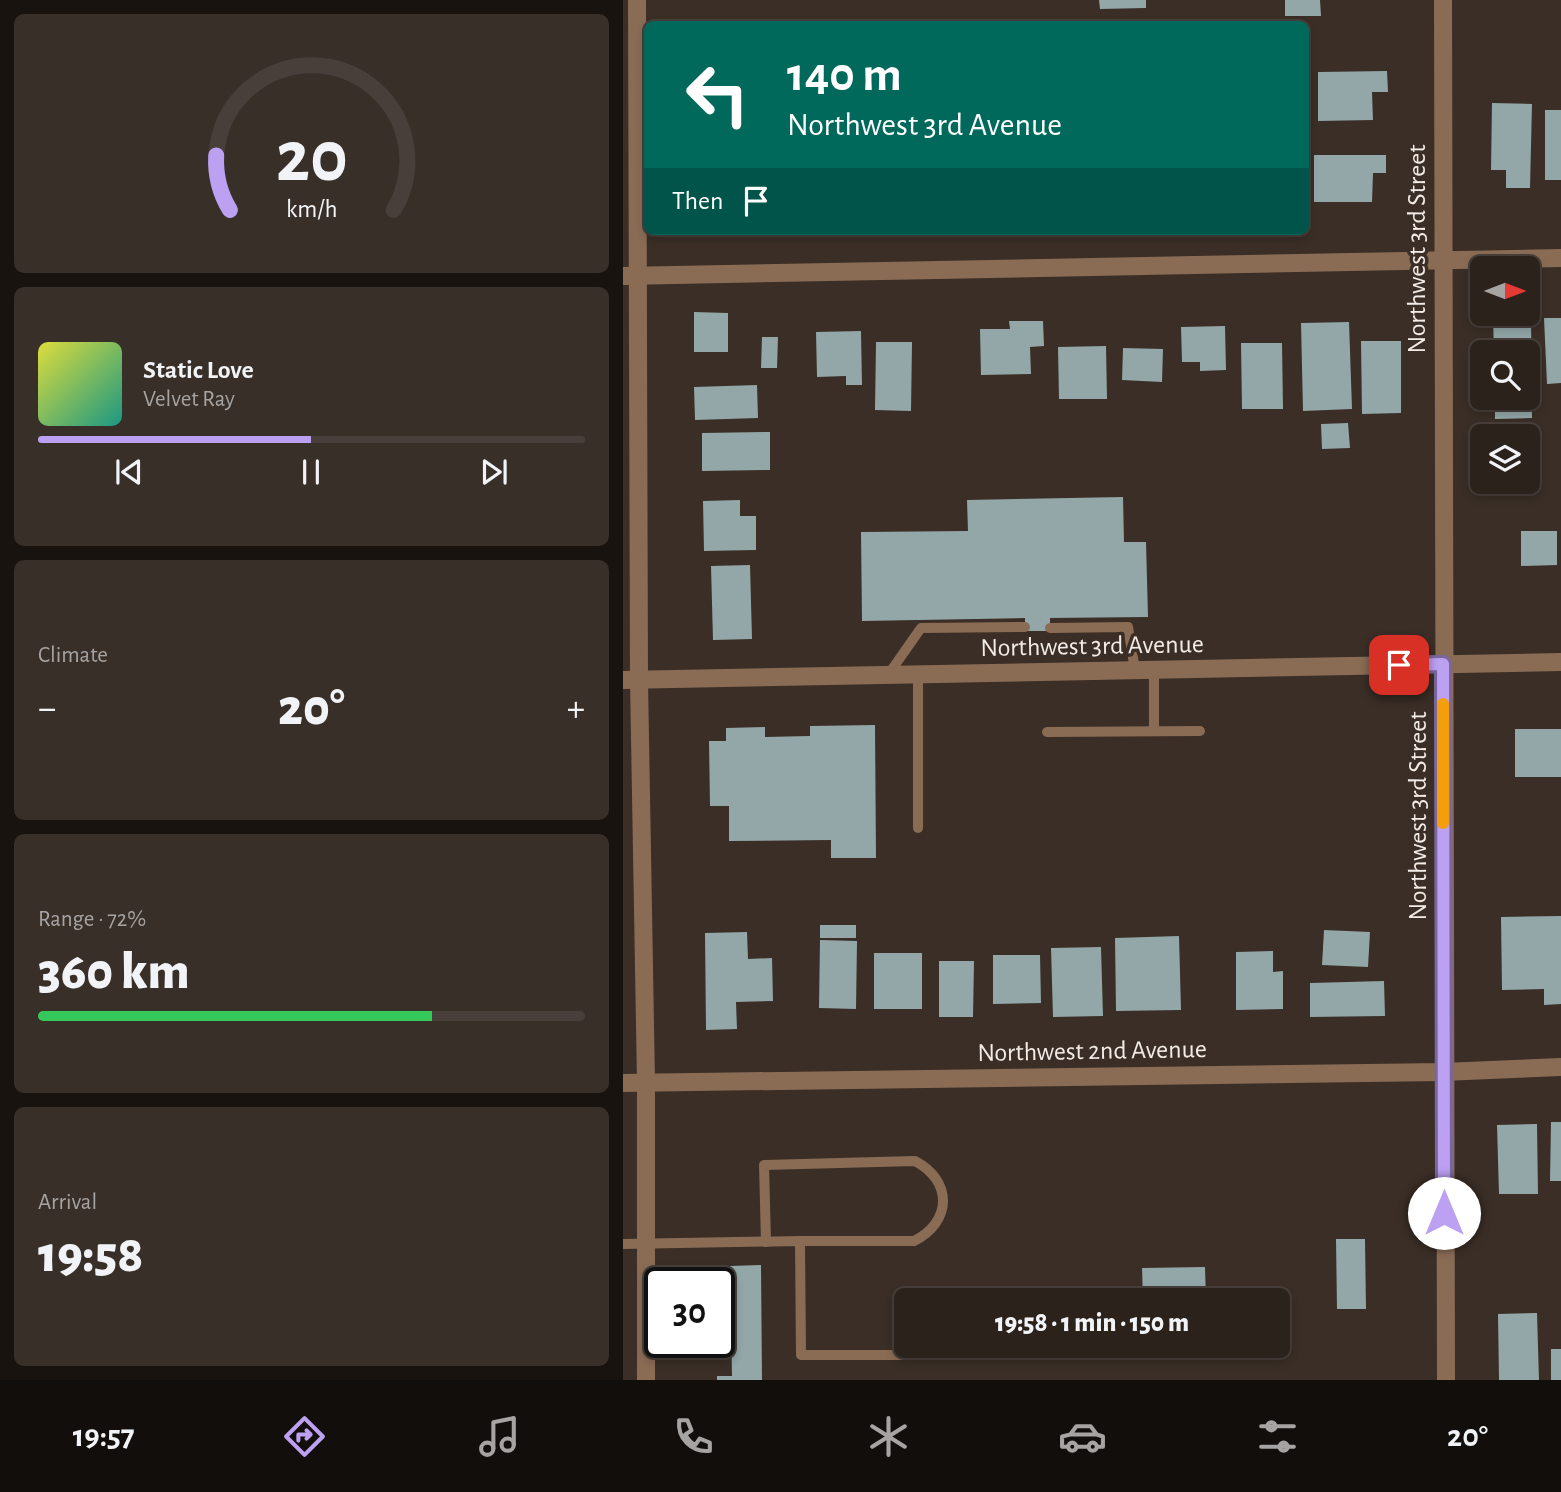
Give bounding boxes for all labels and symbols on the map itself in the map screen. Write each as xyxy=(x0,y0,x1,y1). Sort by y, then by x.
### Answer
street label: Northwest 3rd Street xyxy=(1404,145,1430,353)
north arrow xyxy=(1470,256,1540,326)
street label: Northwest 3rd Avenue xyxy=(980,631,1204,661)
pin xyxy=(1369,635,1429,695)
street label: Northwest 3rd Street xyxy=(1405,712,1431,920)
street label: Northwest 2nd Avenue xyxy=(977,1036,1207,1066)
position arrow xyxy=(1407,1176,1481,1250)
speed limit sign: 30 xyxy=(644,1267,735,1358)

